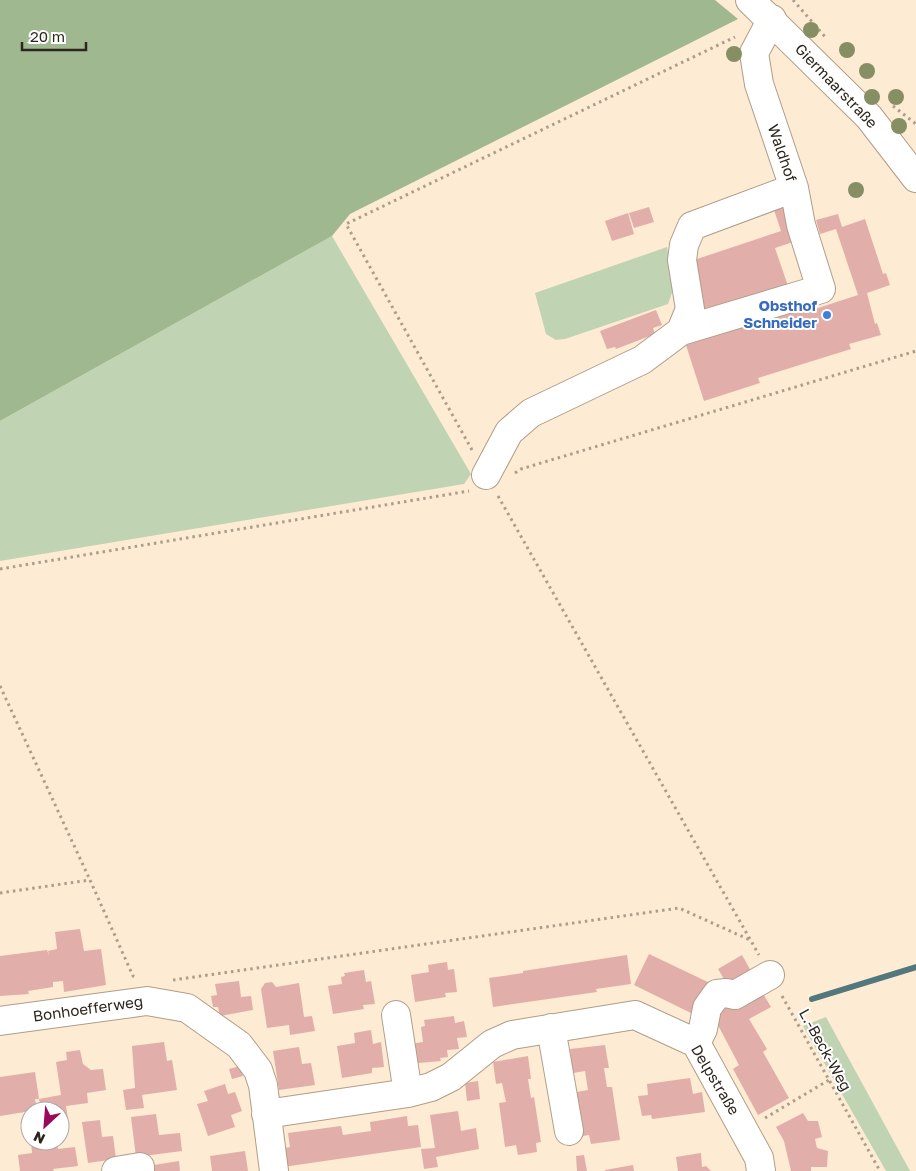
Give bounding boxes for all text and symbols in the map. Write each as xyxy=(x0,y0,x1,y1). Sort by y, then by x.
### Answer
scale bar xyxy=(22,20,86,52)
text: 20 m xyxy=(30,27,65,45)
street label: Giermaarstraße xyxy=(792,39,882,132)
street label: Waldhof xyxy=(765,122,801,184)
place label: Obsthof Schneider xyxy=(743,296,818,331)
marker: Obsthof Schneider xyxy=(821,309,833,321)
street label: Bonhoefferweg xyxy=(32,991,144,1025)
street label: L.-Beck-Weg xyxy=(796,1005,856,1094)
street label: Delpstraße xyxy=(688,1041,744,1118)
north arrow xyxy=(20,1101,70,1151)
text: N xyxy=(31,1128,48,1148)

